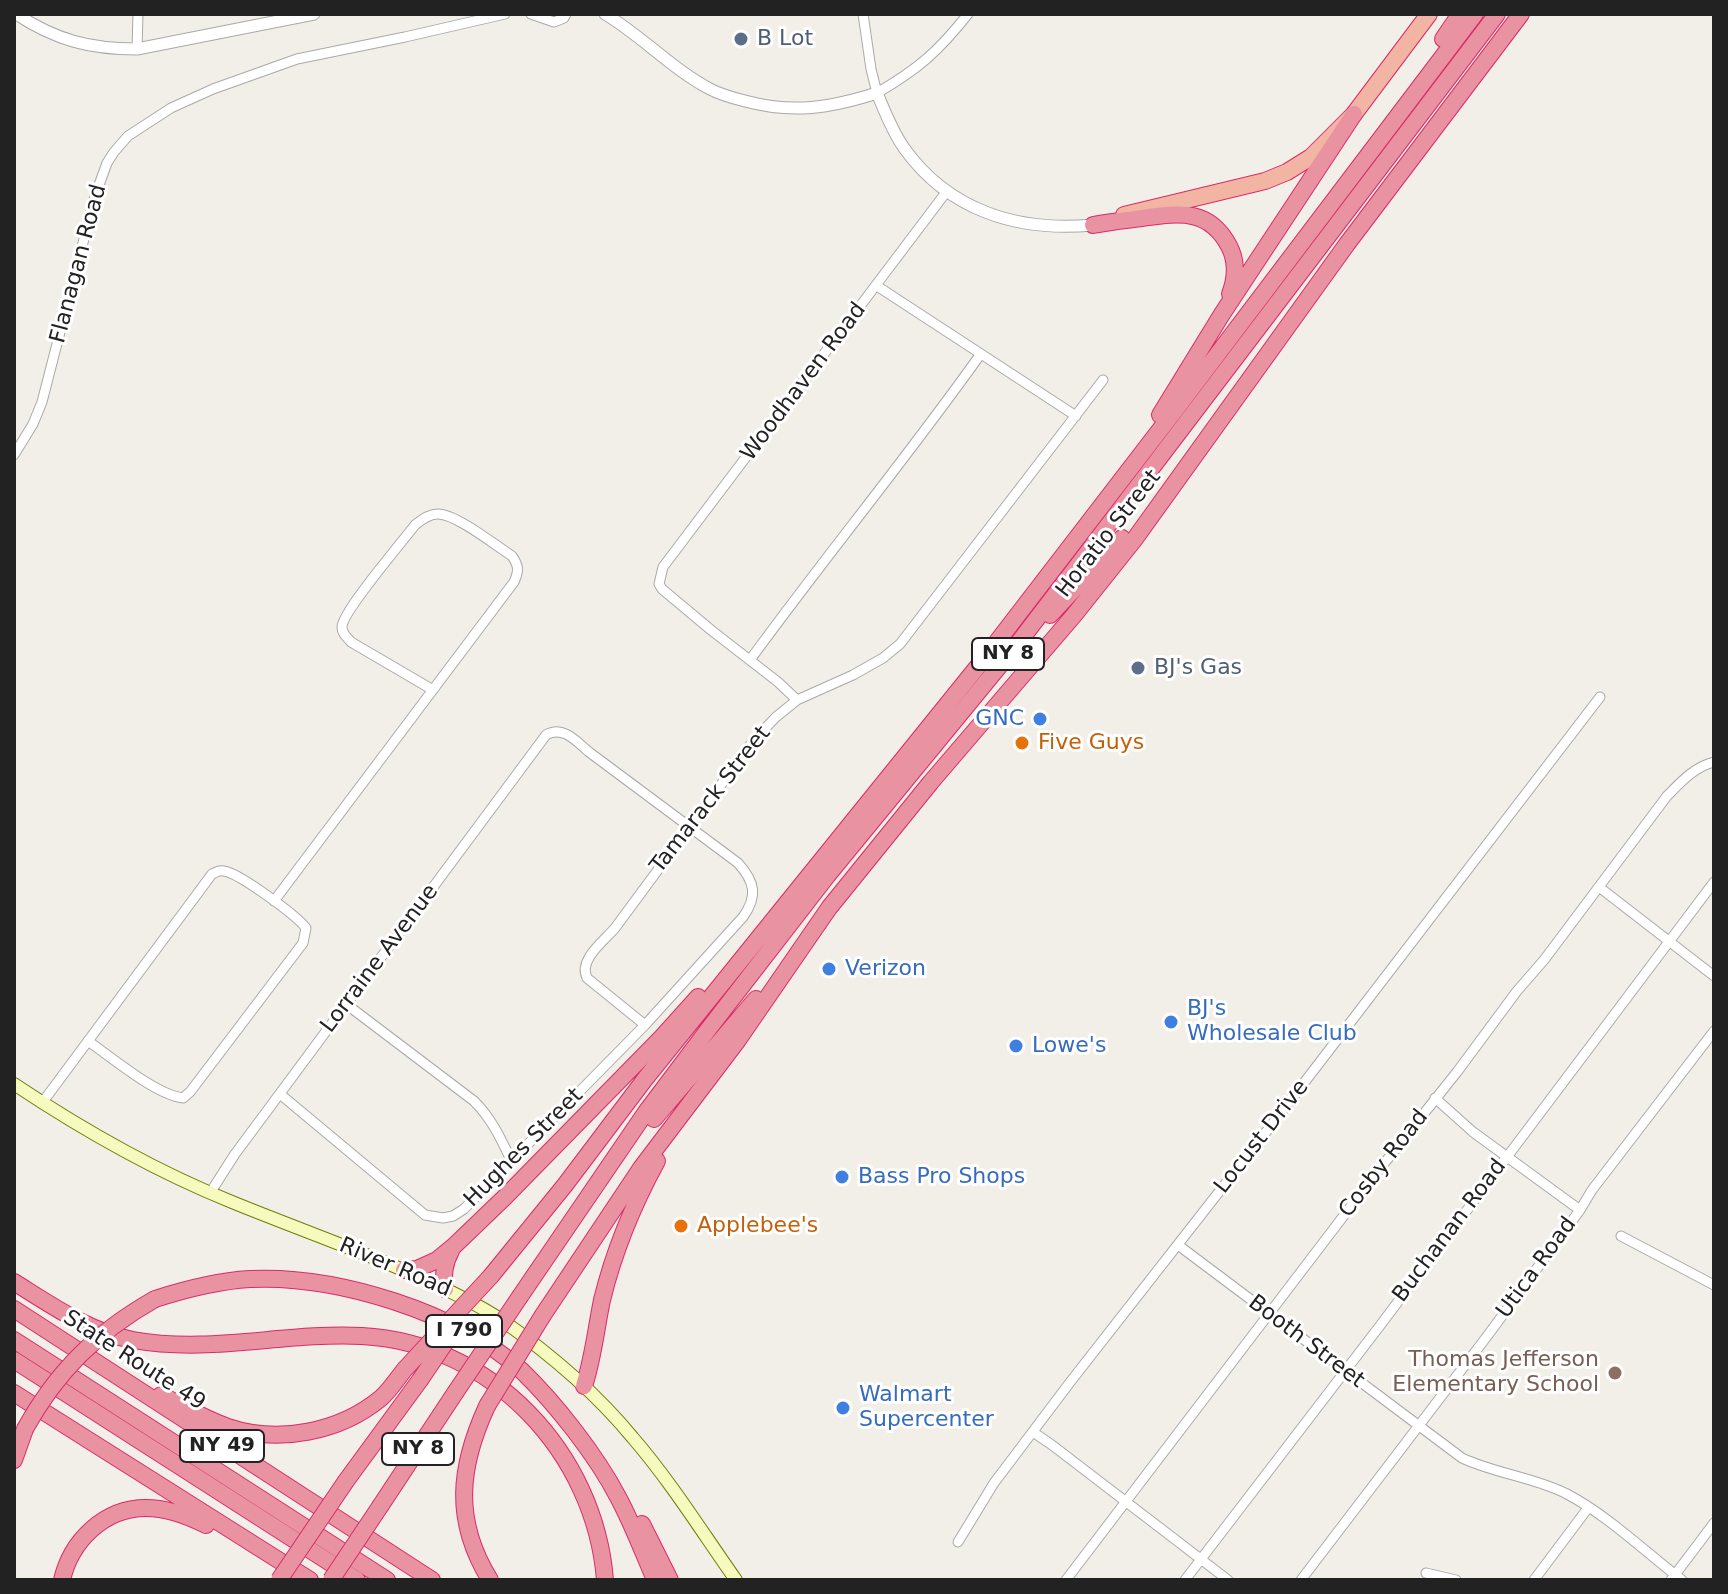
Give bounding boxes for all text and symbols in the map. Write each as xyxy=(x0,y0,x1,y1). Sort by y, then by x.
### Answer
place label: B Lot xyxy=(757,26,813,52)
marker: B Lot xyxy=(732,30,750,48)
street label: Flanagan Road xyxy=(45,182,113,346)
street label: Woodhaven Road xyxy=(736,298,872,466)
street label: Horatio Street xyxy=(1051,465,1167,603)
road number: NY 8 xyxy=(972,638,1044,670)
place label: BJ's Gas xyxy=(1154,655,1242,681)
marker: BJ's Gas xyxy=(1129,659,1147,677)
place label: GNC xyxy=(975,706,1024,732)
marker: GNC xyxy=(1031,710,1049,728)
street label: Tamarack Street xyxy=(645,721,777,879)
place label: Five Guys xyxy=(1038,730,1144,756)
marker: Five Guys xyxy=(1013,734,1031,752)
street label: Lorraine Avenue xyxy=(316,880,444,1038)
place label: Verizon xyxy=(845,956,926,982)
marker: Verizon xyxy=(820,960,838,978)
place label: BJ's Wholesale Club xyxy=(1187,996,1357,1048)
marker: BJ's Wholesale Club xyxy=(1162,1013,1180,1031)
place label: Lowe's xyxy=(1032,1033,1106,1059)
marker: Lowe's xyxy=(1007,1037,1025,1055)
street label: Locust Drive xyxy=(1209,1075,1315,1199)
street label: Hughes Street xyxy=(459,1083,589,1213)
street label: Cosby Road xyxy=(1334,1105,1434,1223)
street label: Buchanan Road xyxy=(1388,1154,1512,1308)
place label: Bass Pro Shops xyxy=(858,1164,1025,1190)
marker: Bass Pro Shops xyxy=(833,1168,851,1186)
street label: Utica Road xyxy=(1491,1212,1583,1324)
place label: Applebee's xyxy=(697,1213,818,1239)
marker: Applebee's xyxy=(672,1217,690,1235)
street label: River Road xyxy=(335,1233,455,1303)
street label: Booth Street xyxy=(1243,1290,1369,1394)
street label: State Route 49 xyxy=(58,1305,210,1417)
road number: I 790 xyxy=(426,1315,502,1347)
place label: Thomas Jefferson Elementary School xyxy=(1392,1347,1599,1398)
marker: Thomas Jefferson Elementary School xyxy=(1606,1364,1624,1382)
place label: Walmart Supercenter xyxy=(859,1382,994,1434)
marker: Walmart Supercenter xyxy=(834,1399,852,1417)
road number: NY 49 xyxy=(180,1430,264,1462)
road number: NY 8 xyxy=(382,1433,454,1465)

